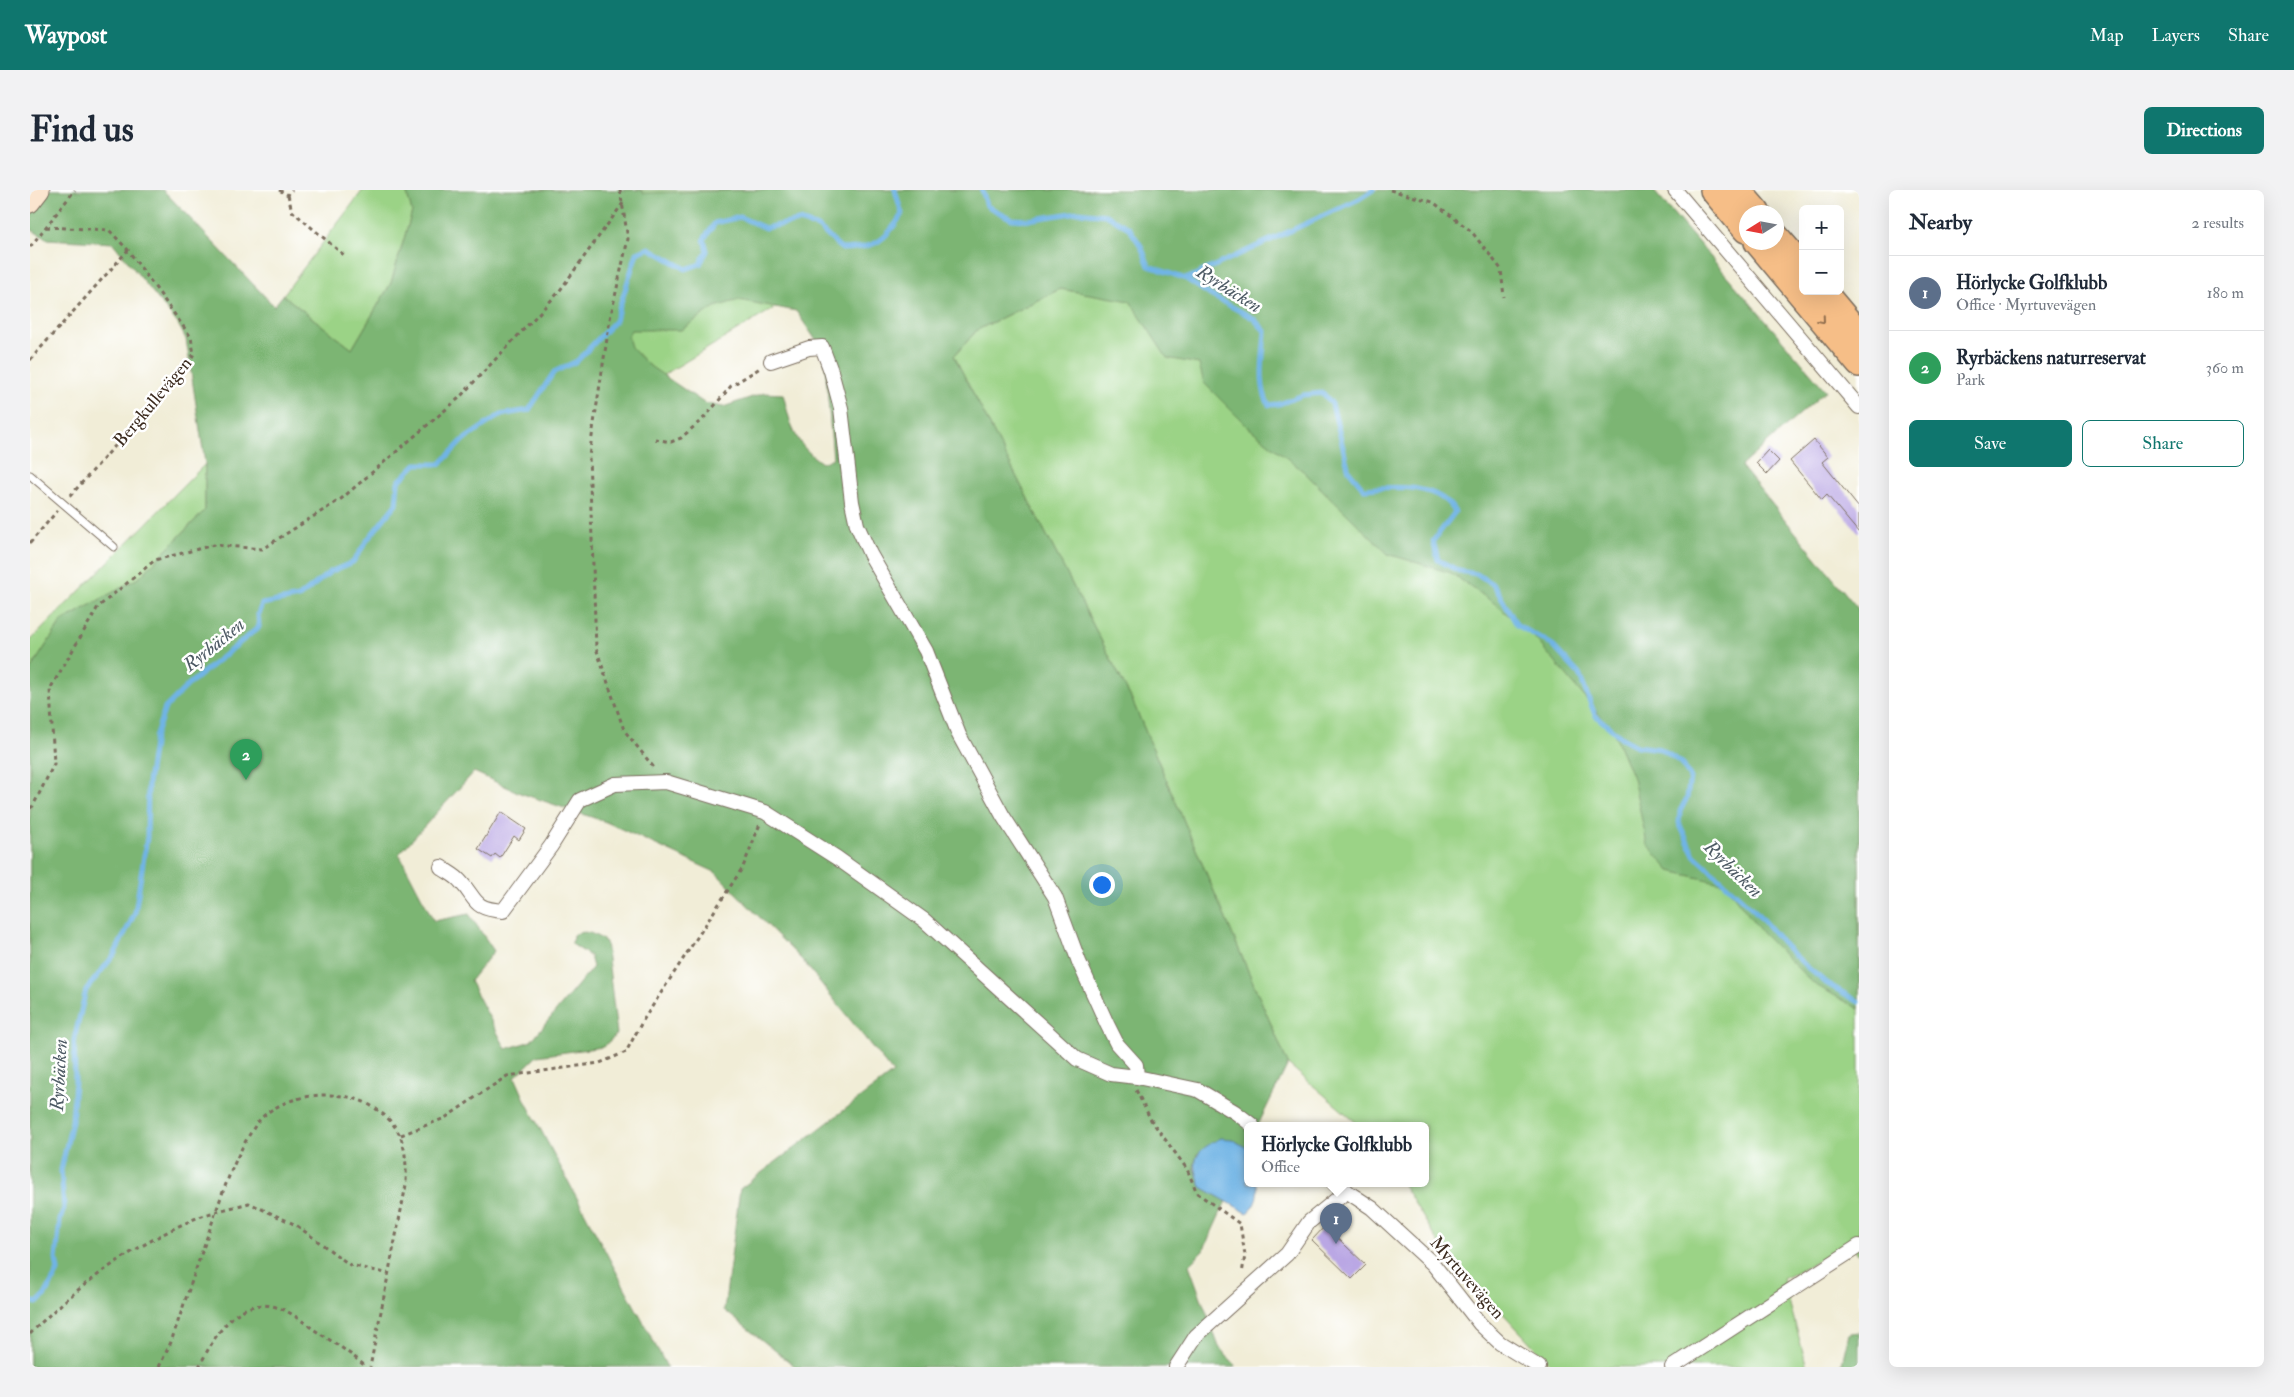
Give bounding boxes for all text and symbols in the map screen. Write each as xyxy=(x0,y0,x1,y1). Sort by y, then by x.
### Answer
text: Waypost xyxy=(25,20,107,51)
text: Map xyxy=(2090,24,2124,47)
text: Layers xyxy=(2152,24,2200,47)
text: Share xyxy=(2228,24,2269,47)
button: Directions xyxy=(2144,107,2264,154)
text: Find us xyxy=(30,108,134,152)
north arrow xyxy=(1739,205,1784,250)
map controls xyxy=(1799,205,1844,295)
button: + xyxy=(1799,205,1844,250)
text: Nearby xyxy=(1909,209,1972,236)
text: 2 results xyxy=(2191,213,2244,233)
button: − xyxy=(1799,250,1844,295)
water label: Ryrbäcken xyxy=(1191,259,1266,318)
text: Hörlycke Golfklubb xyxy=(1956,271,2107,295)
text: 1 xyxy=(1922,283,1928,303)
text: 180 m xyxy=(2207,283,2244,303)
text: Office · Myrtuvevägen xyxy=(1956,295,2096,315)
one-way arrow xyxy=(1817,314,1825,323)
text: Ryrbäckens naturreservat xyxy=(1956,346,2146,370)
street label: Bergkullevägen xyxy=(109,352,197,452)
text: 2 xyxy=(1921,358,1929,378)
text: 360 m xyxy=(2206,358,2244,378)
text: Park xyxy=(1956,370,1985,390)
button: Save xyxy=(1909,420,2072,467)
button: Share xyxy=(2082,420,2244,467)
water label: Ryrbäcken xyxy=(178,613,250,678)
pin: 2 xyxy=(230,739,262,780)
water label: Ryrbäcken xyxy=(1698,835,1767,903)
your location xyxy=(1089,872,1115,898)
water label: Ryrbäcken xyxy=(45,1038,73,1113)
popup xyxy=(1244,1122,1429,1187)
text: Hörlycke Golfklubb xyxy=(1261,1133,1412,1157)
text: Office xyxy=(1261,1157,1300,1177)
pin: 1 xyxy=(1320,1203,1352,1244)
street label: Myrtuvevägen xyxy=(1425,1232,1509,1324)

